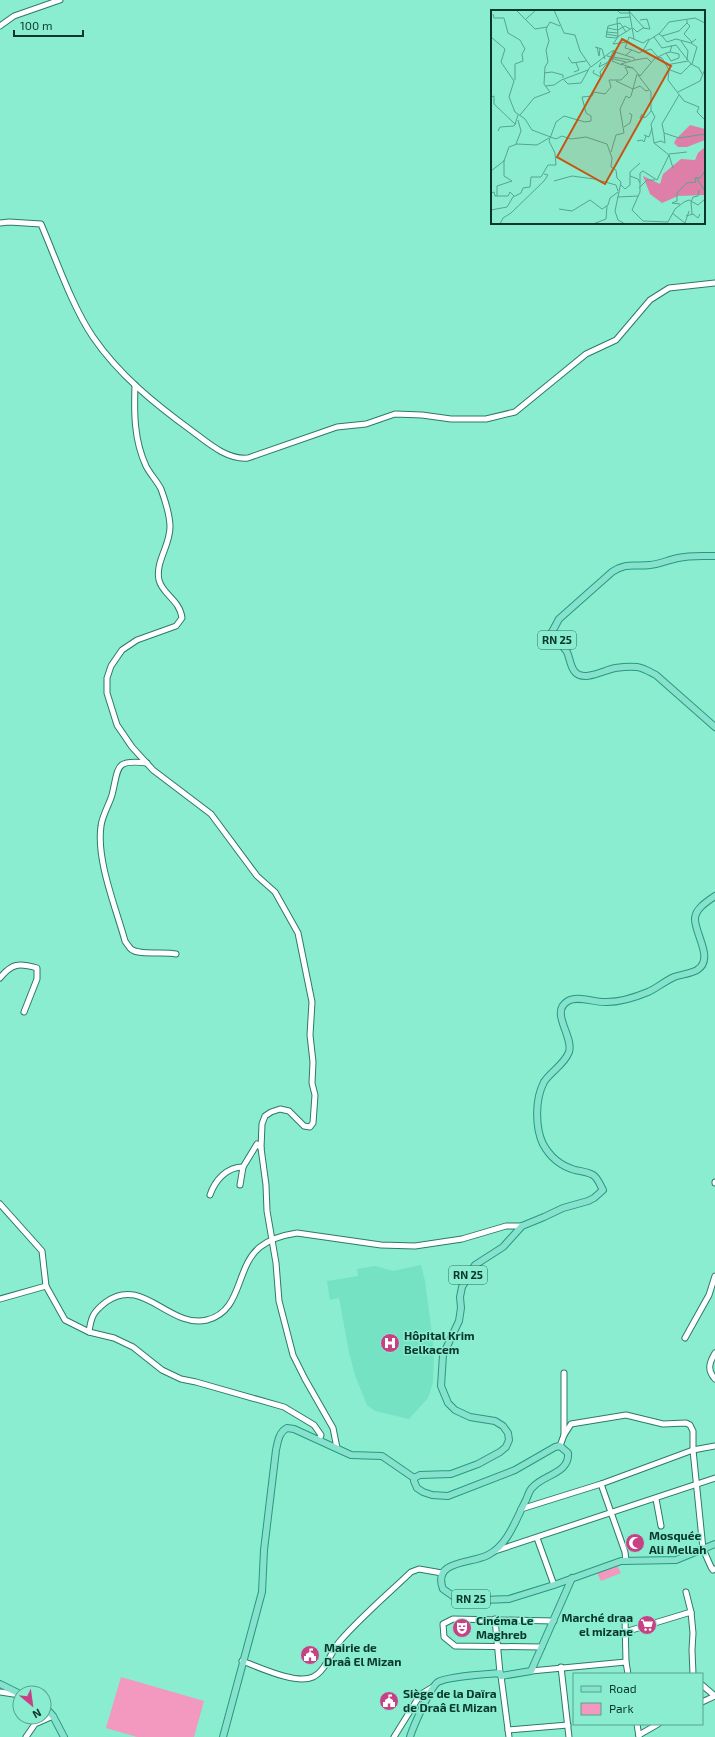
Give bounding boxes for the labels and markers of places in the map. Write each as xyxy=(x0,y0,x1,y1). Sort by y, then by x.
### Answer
place label: Hôpital Krim Belkacem xyxy=(404,1328,475,1356)
hospital icon: Hôpital Krim Belkacem xyxy=(379,1332,401,1354)
place label: Mosquée Ali Mellah xyxy=(649,1528,706,1556)
mosque icon: Mosquée Ali Mellah xyxy=(624,1532,646,1554)
place label: Marché draa el mizane xyxy=(562,1610,633,1638)
place label: Cinéma Le Maghreb xyxy=(476,1613,534,1641)
supermarket icon: Marché draa el mizane xyxy=(636,1614,658,1636)
theatre icon: Cinéma Le Maghreb xyxy=(451,1617,473,1639)
place label: Mairie de Draâ El Mizan xyxy=(324,1640,401,1668)
public building icon: Mairie de Draâ El Mizan xyxy=(299,1644,321,1666)
place label: Siège de la Daïra de Draâ El Mizan xyxy=(403,1686,497,1714)
public building icon: Siège de la Daïra de Draâ El Mizan xyxy=(378,1690,400,1712)

